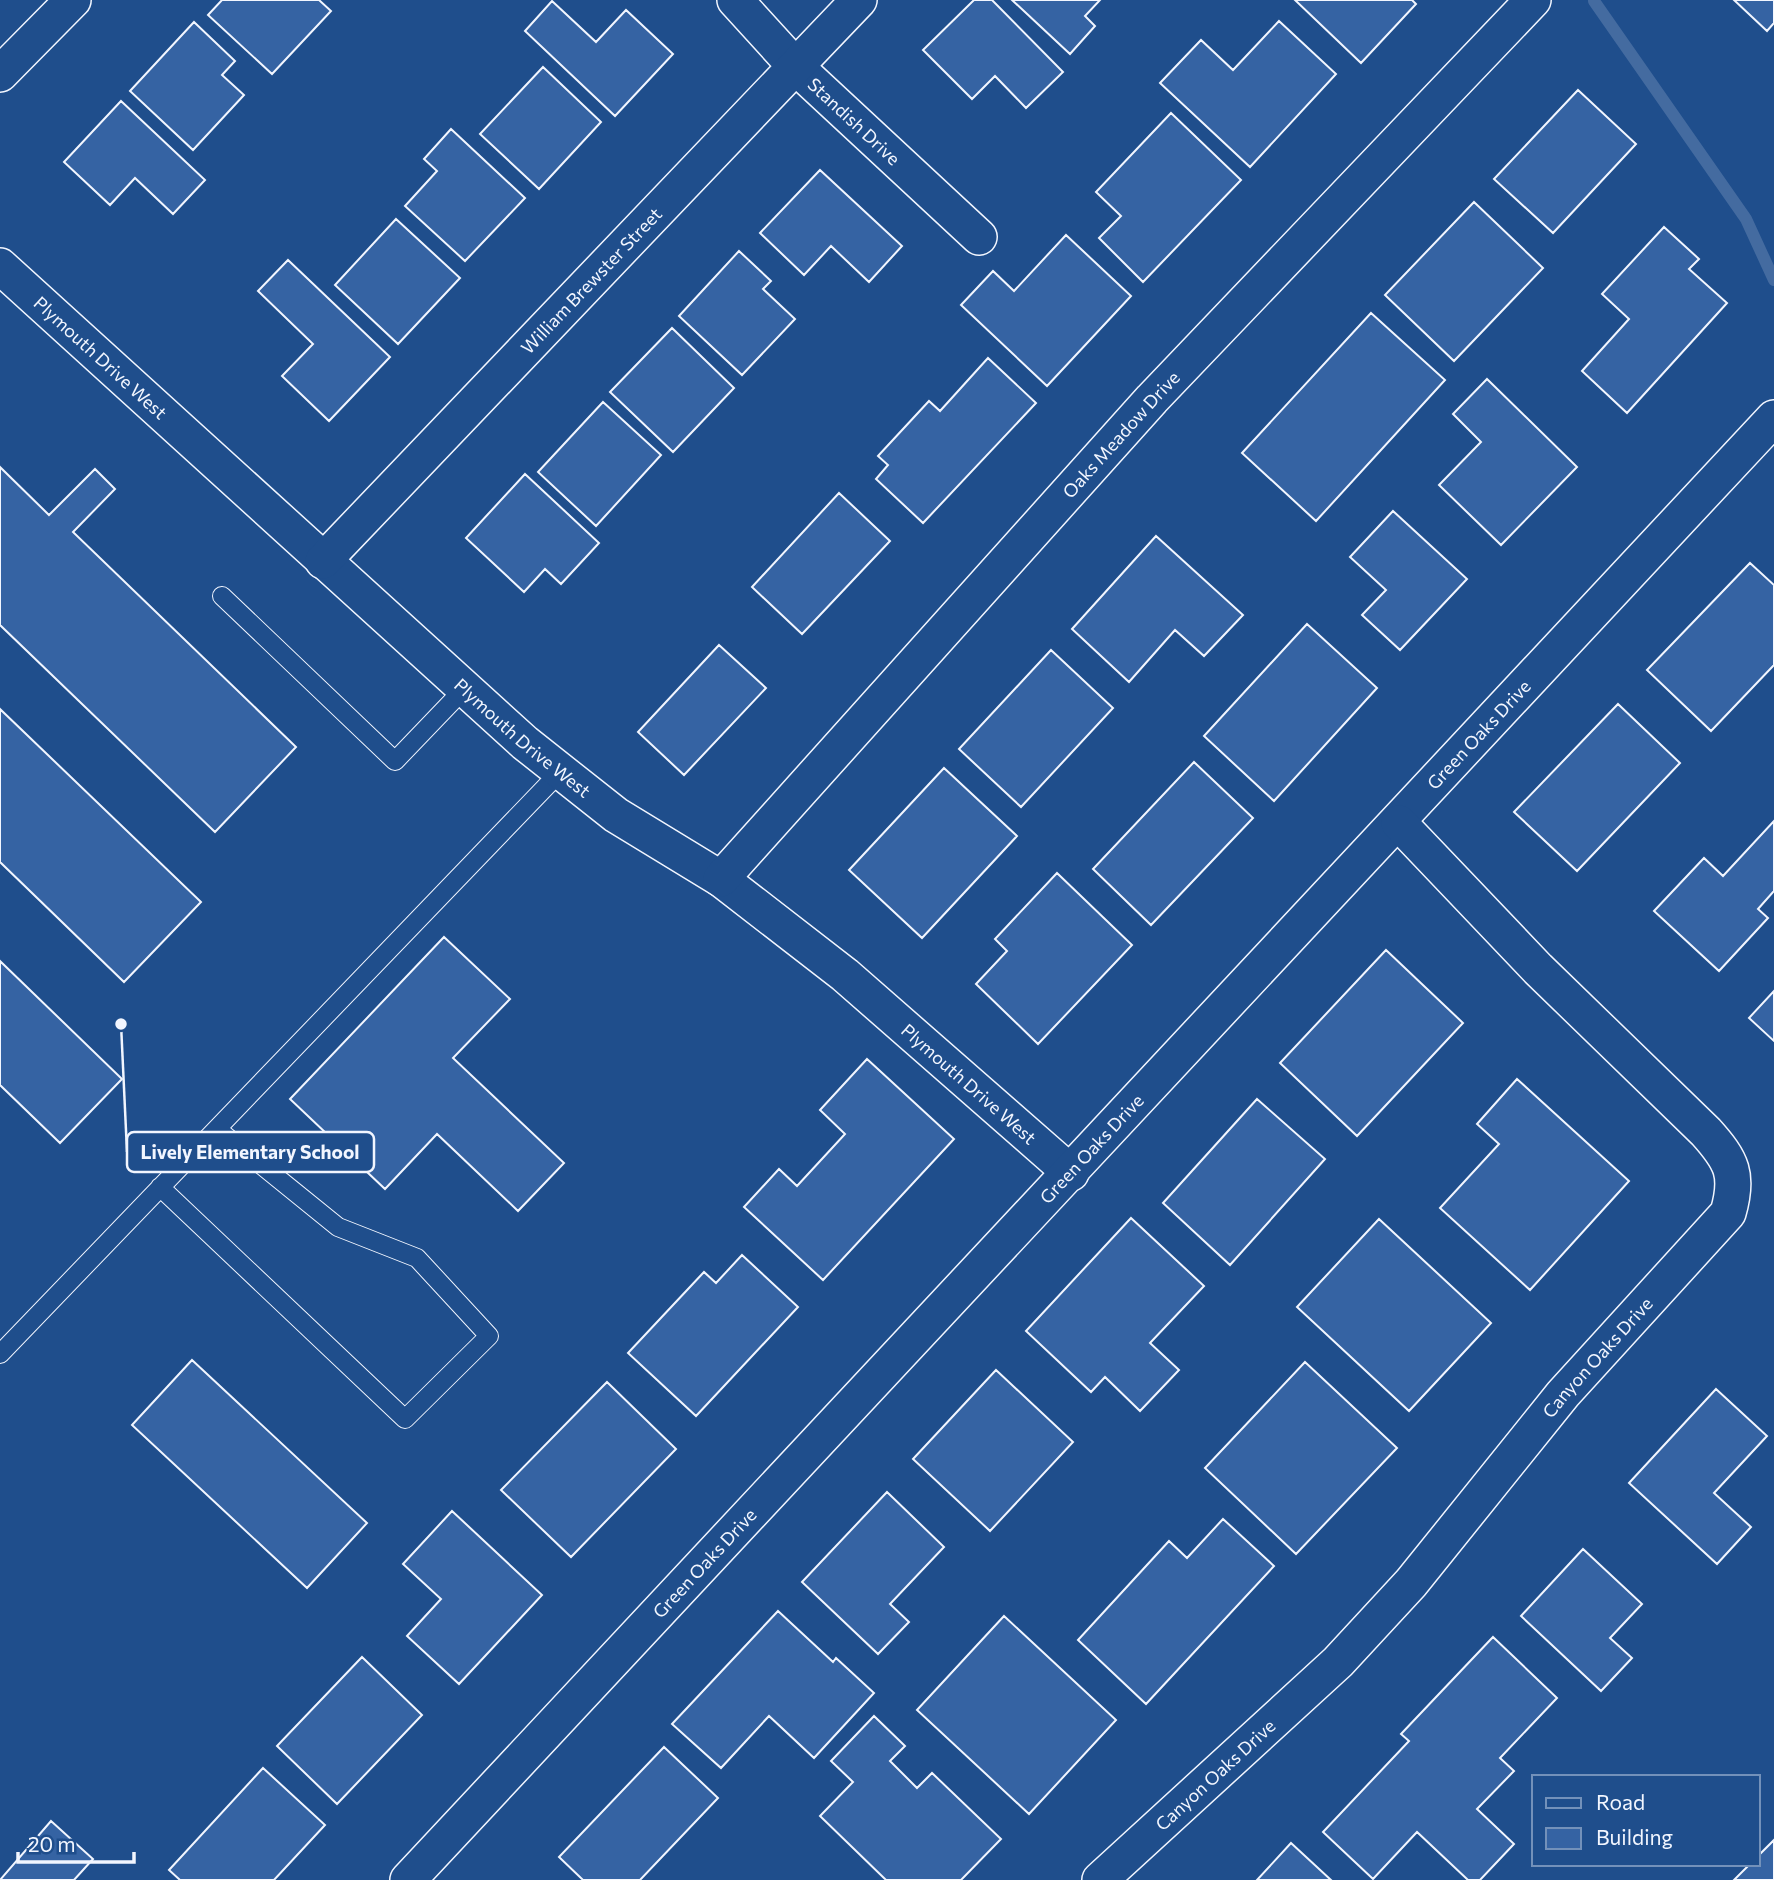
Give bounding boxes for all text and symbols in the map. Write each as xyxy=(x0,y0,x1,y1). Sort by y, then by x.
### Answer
street label: Standish Drive xyxy=(803,73,905,169)
street label: William Brewster Street xyxy=(516,203,666,358)
street label: Plymouth Drive West xyxy=(30,291,172,423)
street label: Oaks Meadow Drive xyxy=(1058,366,1184,502)
street label: Plymouth Drive West xyxy=(450,673,595,802)
street label: Green Oaks Drive xyxy=(1422,675,1535,794)
street label: Plymouth Drive West xyxy=(897,1019,1041,1149)
street label: Green Oaks Drive xyxy=(1035,1089,1148,1208)
callout: Lively Elementary School xyxy=(127,1132,374,1172)
text: Lively Elementary School xyxy=(141,1140,360,1163)
street label: Canyon Oaks Drive xyxy=(1537,1292,1657,1422)
street label: Green Oaks Drive xyxy=(648,1504,761,1622)
street label: Canyon Oaks Drive xyxy=(1151,1714,1279,1835)
legend xyxy=(1532,1775,1760,1866)
text: Road xyxy=(1596,1789,1645,1814)
scale bar xyxy=(18,1820,133,1864)
text: Building xyxy=(1596,1824,1673,1849)
text: 20 m xyxy=(28,1831,76,1856)

